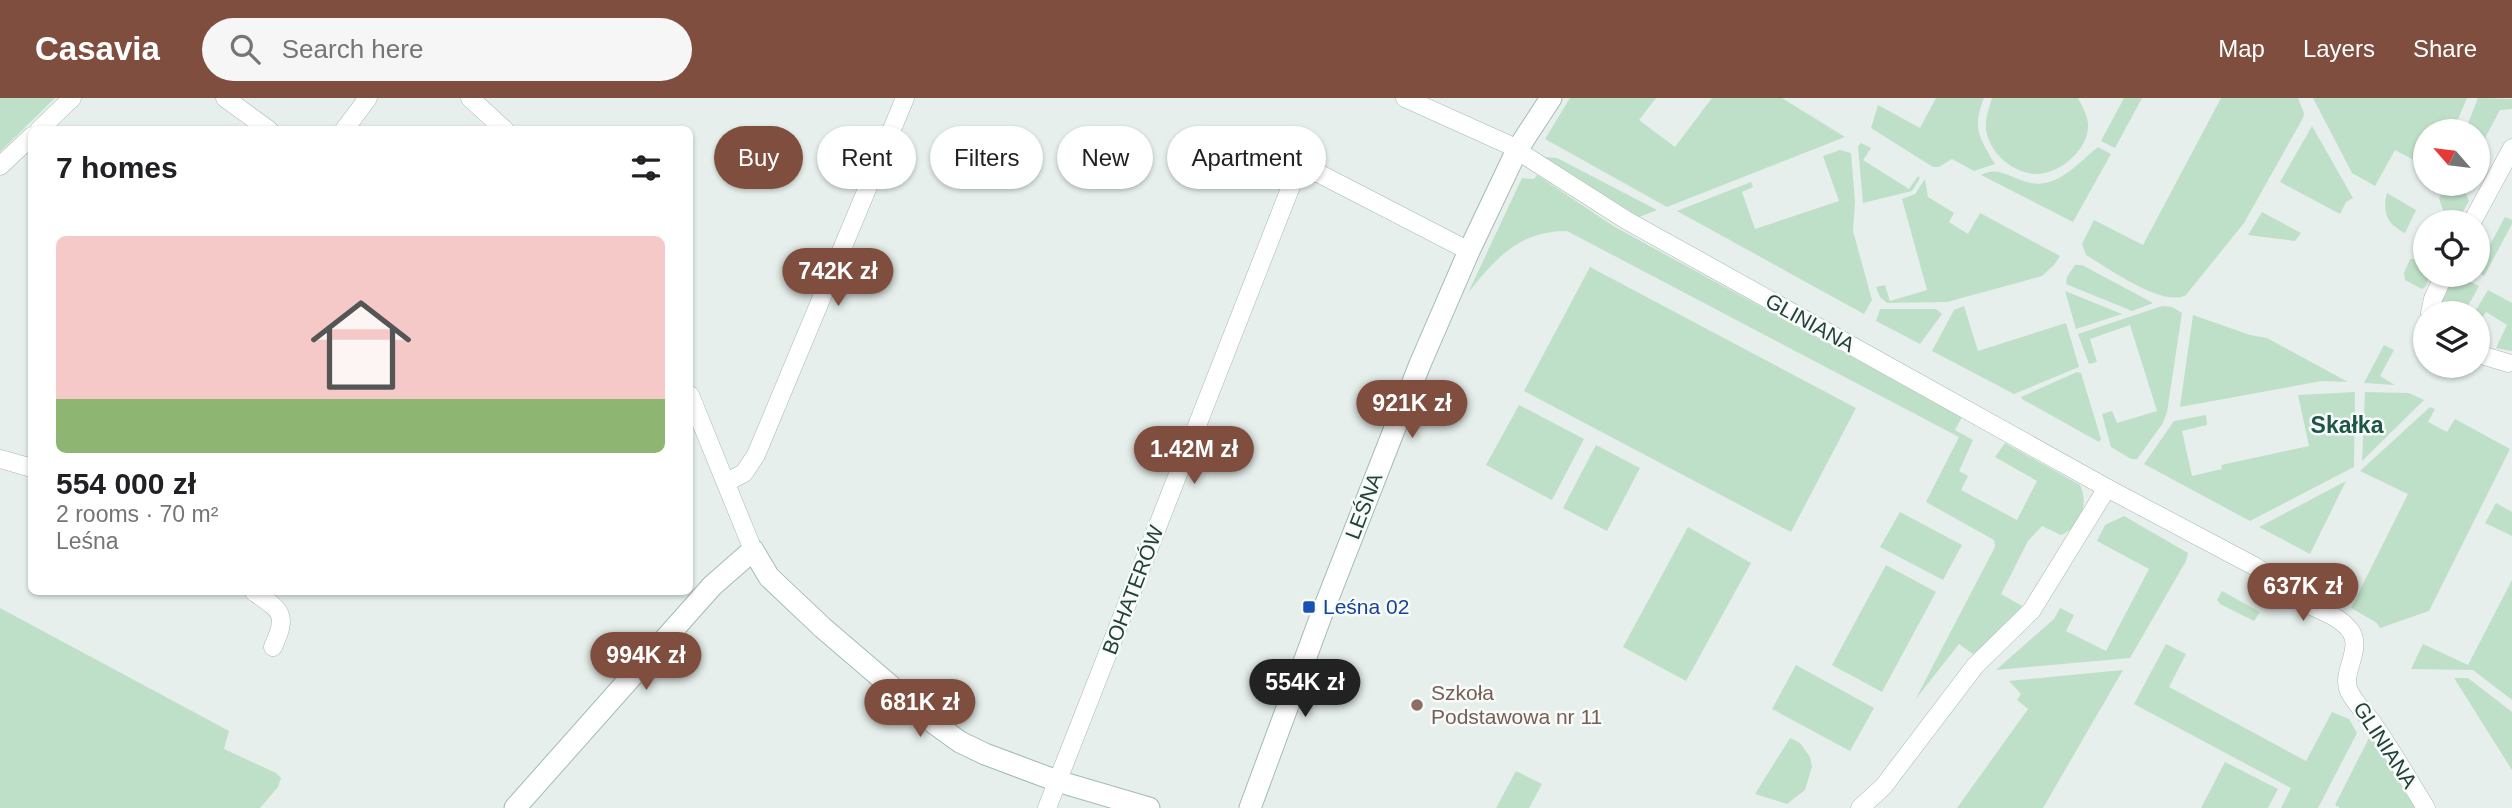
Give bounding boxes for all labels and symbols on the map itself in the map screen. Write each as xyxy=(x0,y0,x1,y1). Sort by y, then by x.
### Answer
north arrow xyxy=(2413,119,2490,196)
pin: 742K zł xyxy=(773,248,903,308)
street label: GLINIANA xyxy=(1762,289,1859,356)
pin: 921K zł xyxy=(1347,380,1477,440)
district label: Skałka xyxy=(2311,412,2384,438)
pin: 1.42M zł xyxy=(1122,426,1266,486)
street label: LEŚNA xyxy=(1340,470,1387,542)
street label: BOHATERÓW xyxy=(1097,522,1168,657)
pin: 637K zł xyxy=(2238,564,2368,623)
place label: Leśna 02 xyxy=(1323,595,1409,618)
marker: Leśna 02 xyxy=(1301,599,1317,615)
pin: 994K zł xyxy=(581,632,711,692)
pin: 554K zł xyxy=(1240,660,1370,719)
pin: 681K zł xyxy=(855,680,985,739)
place label: Szkoła Podstawowa nr 11 xyxy=(1431,681,1602,728)
marker: Szkoła Podstawowa nr 11 xyxy=(1409,697,1425,713)
street label: GLINIANA xyxy=(2349,697,2422,792)

